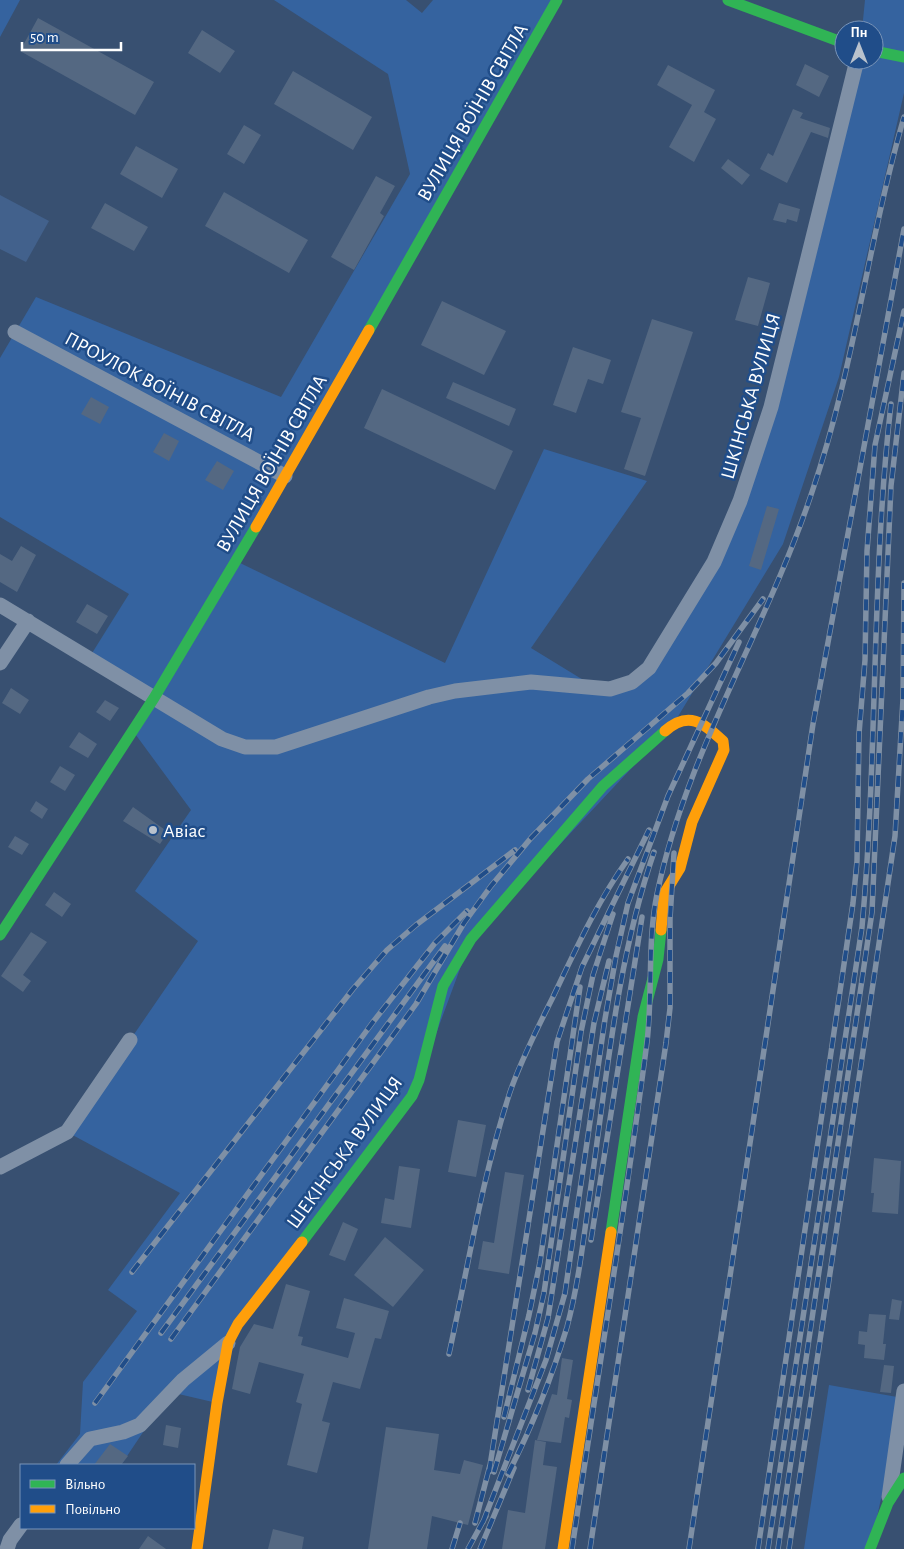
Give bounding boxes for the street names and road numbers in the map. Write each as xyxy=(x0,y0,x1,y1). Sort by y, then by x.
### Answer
street label: ВУЛИЦЯ ВОЇНІВ СВІТЛА xyxy=(414,20,532,205)
street label: ШКІНСЬКА ВУЛИЦЯ xyxy=(718,311,784,482)
street label: ПРОУЛОК ВОЇНІВ СВІТЛА xyxy=(61,328,258,446)
street label: ВУЛИЦЯ ВОЇНІВ СВІТЛА xyxy=(213,371,331,556)
street label: ШЕКІНСЬКА ВУЛИЦЯ xyxy=(283,1073,407,1232)

